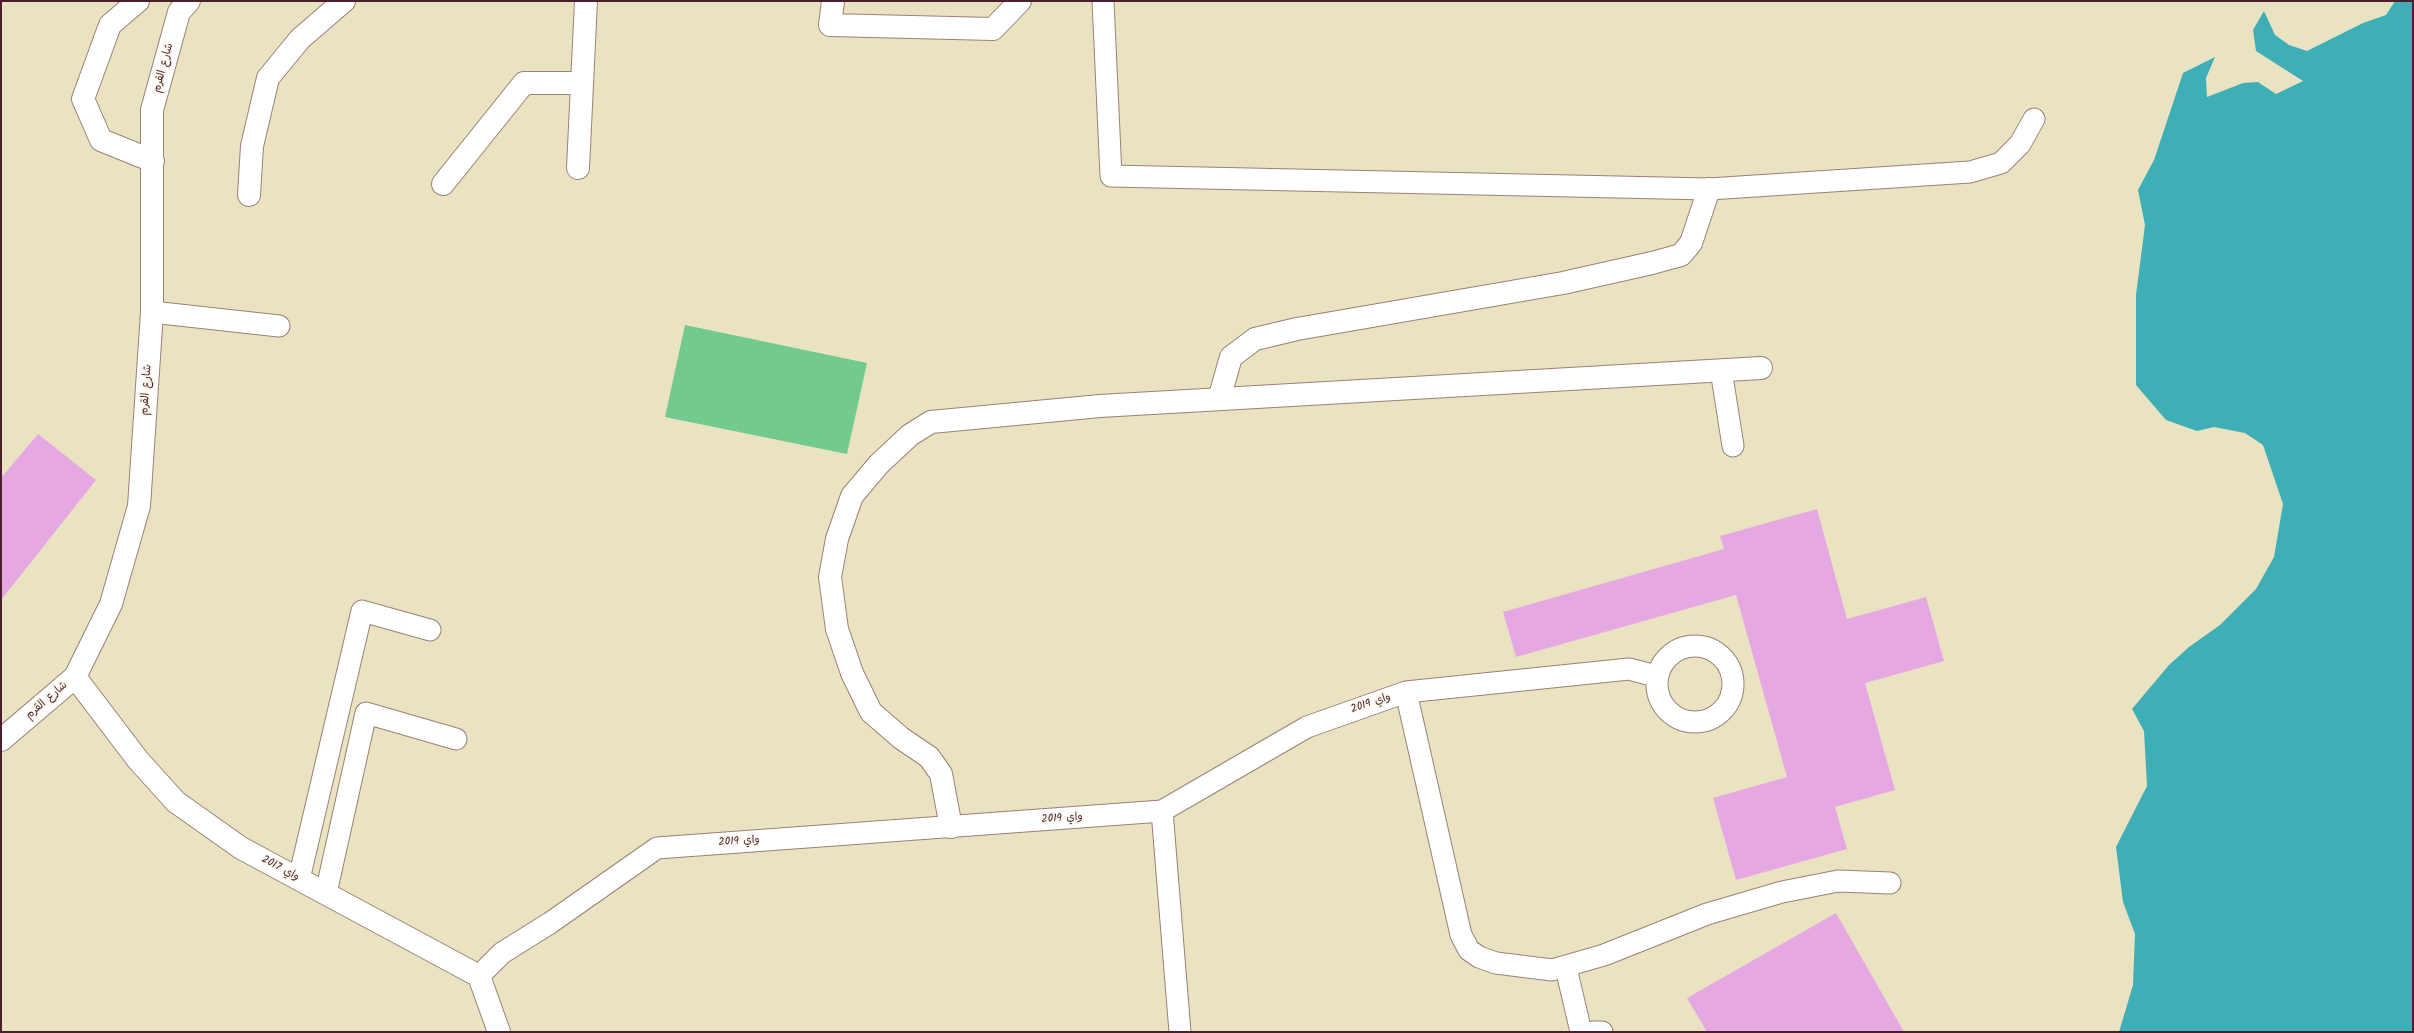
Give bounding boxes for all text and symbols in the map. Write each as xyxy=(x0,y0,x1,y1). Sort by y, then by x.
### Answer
street label: شارع القرم xyxy=(151,42,177,94)
street label: شارع القرم xyxy=(139,364,155,416)
street label: شارع القرم xyxy=(23,679,71,723)
street label: واي 2019 xyxy=(1349,691,1393,717)
street label: واي 2019 xyxy=(1041,811,1083,827)
street label: واي 2019 xyxy=(718,834,760,850)
street label: واي 2017 xyxy=(259,854,301,884)

